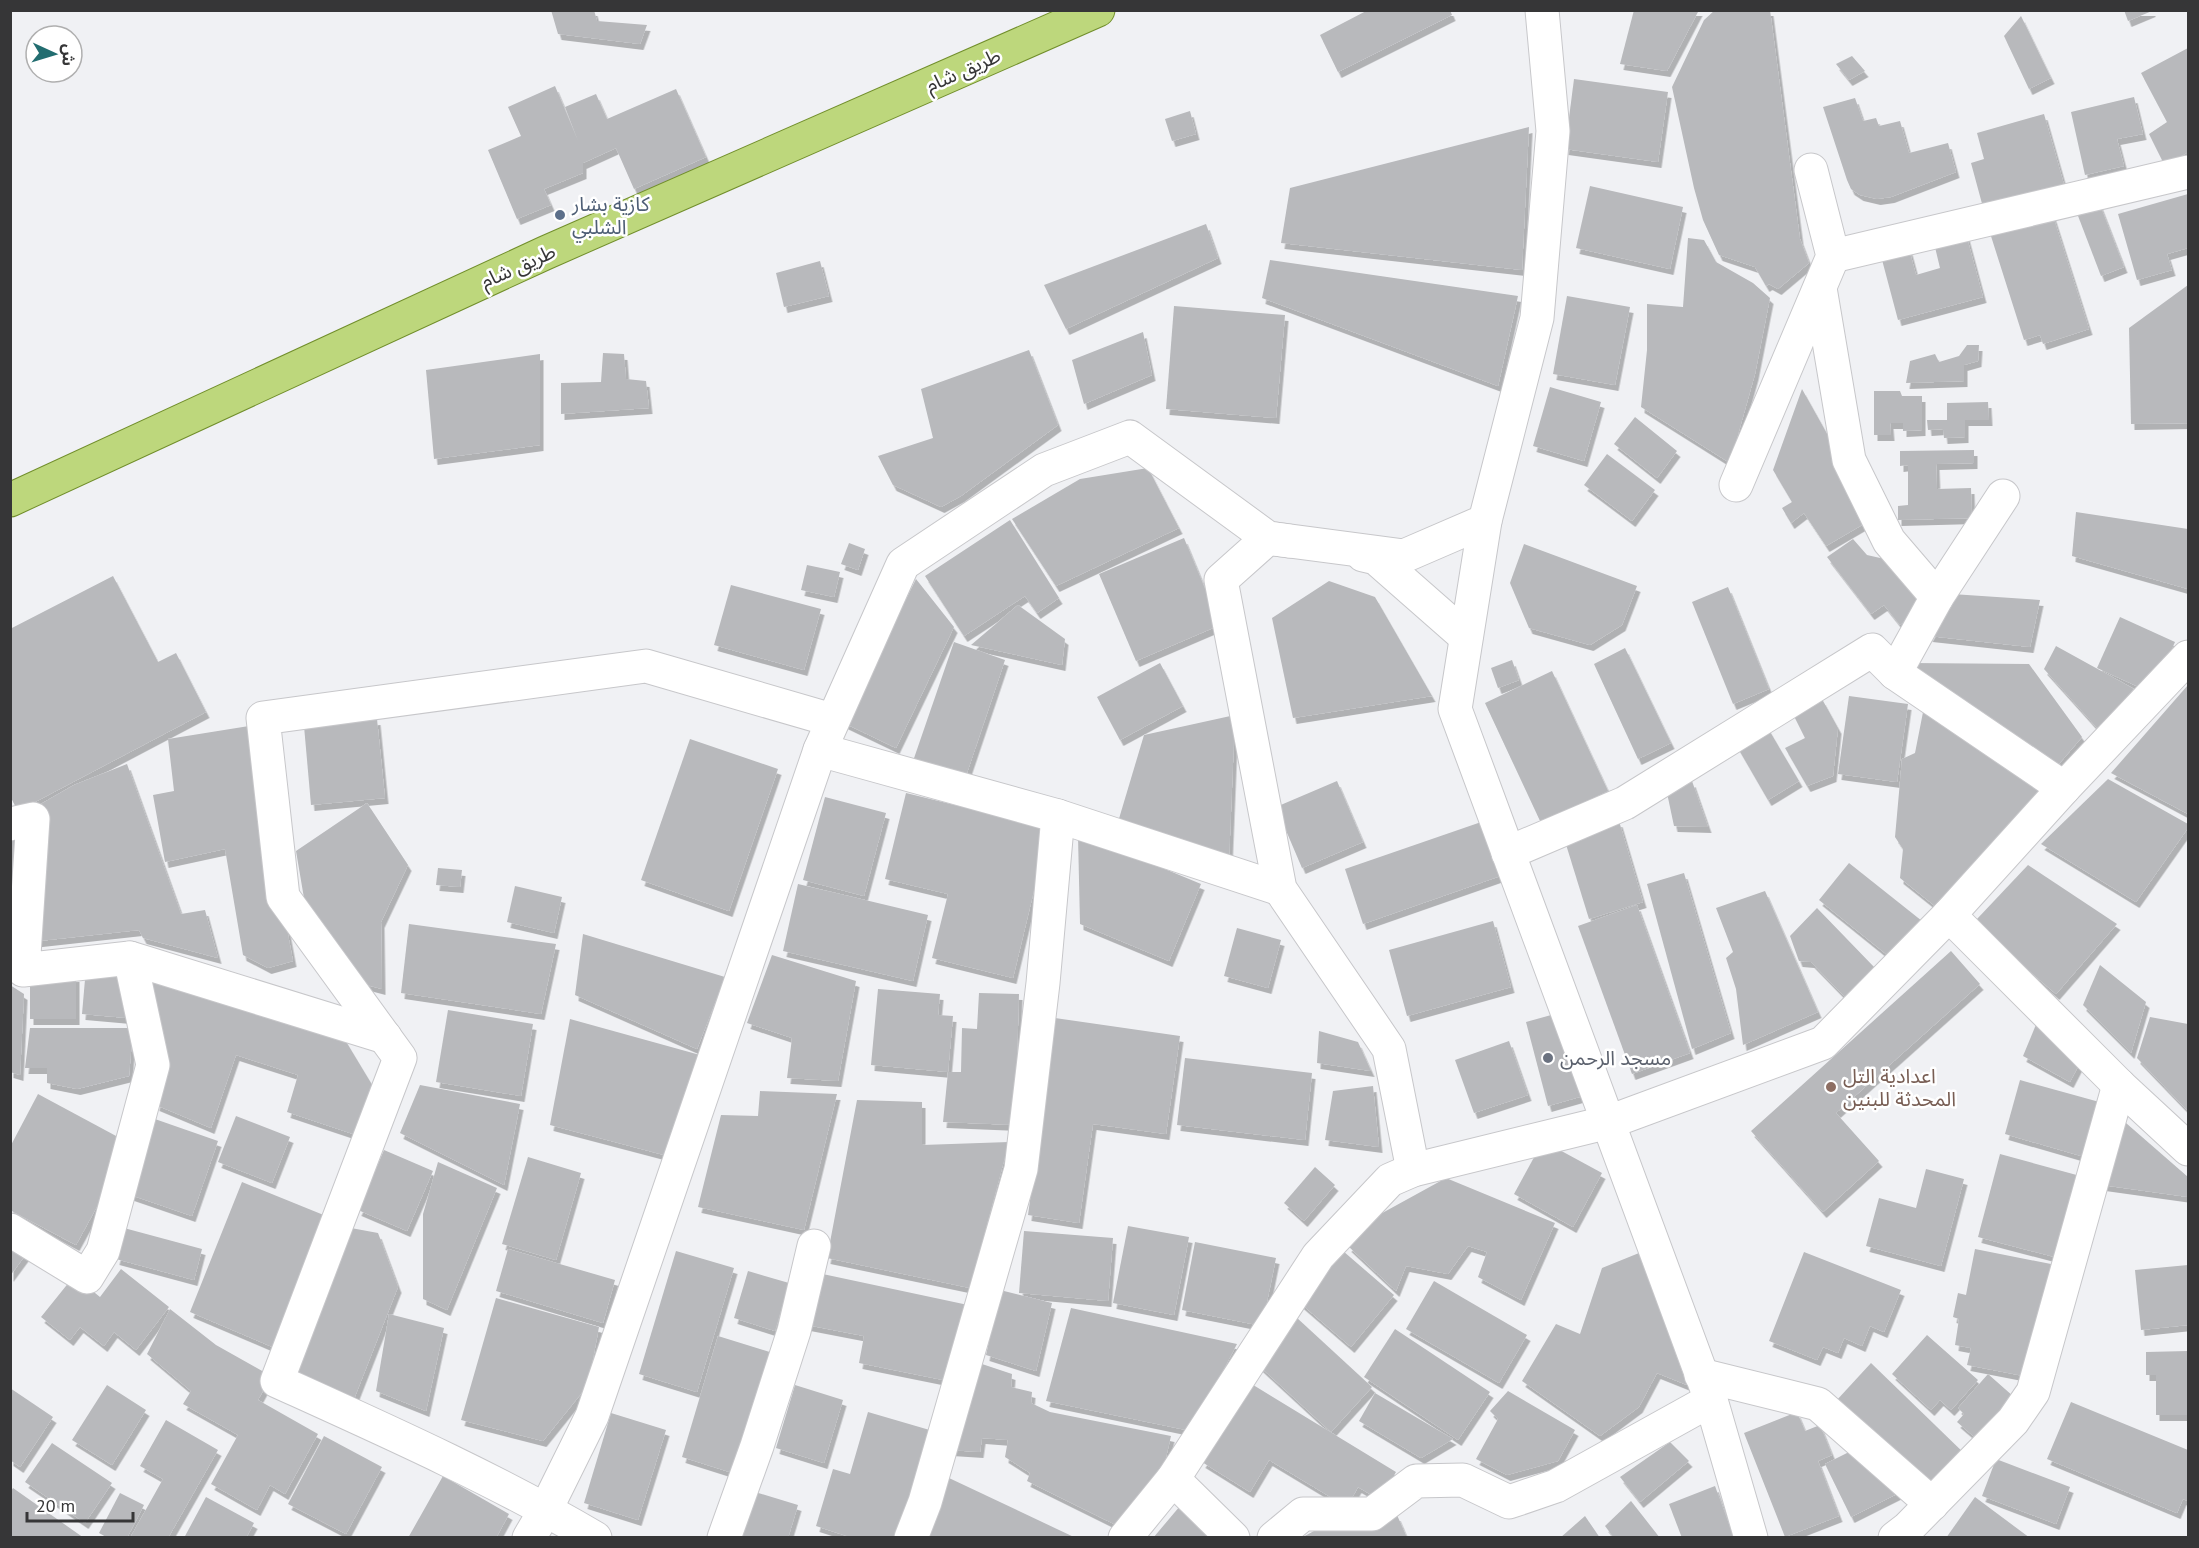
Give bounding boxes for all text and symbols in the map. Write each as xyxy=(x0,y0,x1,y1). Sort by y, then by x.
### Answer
north arrow xyxy=(24,24,84,84)
street label: طريق شام xyxy=(921,42,1005,100)
text: ش xyxy=(58,43,80,67)
place label: كازية بشار الشلبي xyxy=(571,191,650,243)
marker: كازية بشار الشلبي xyxy=(553,208,567,222)
street label: طريق شام xyxy=(476,238,560,296)
place label: مسجد الرحمن xyxy=(1560,1045,1671,1071)
marker: مسجد الرحمن xyxy=(1541,1051,1555,1065)
place label: اعدادية التل المحدثة للبنين xyxy=(1843,1063,1956,1112)
marker: اعدادية التل المحدثة للبنين xyxy=(1824,1080,1838,1094)
scale bar xyxy=(27,1485,134,1523)
text: 20 m xyxy=(36,1494,75,1517)

